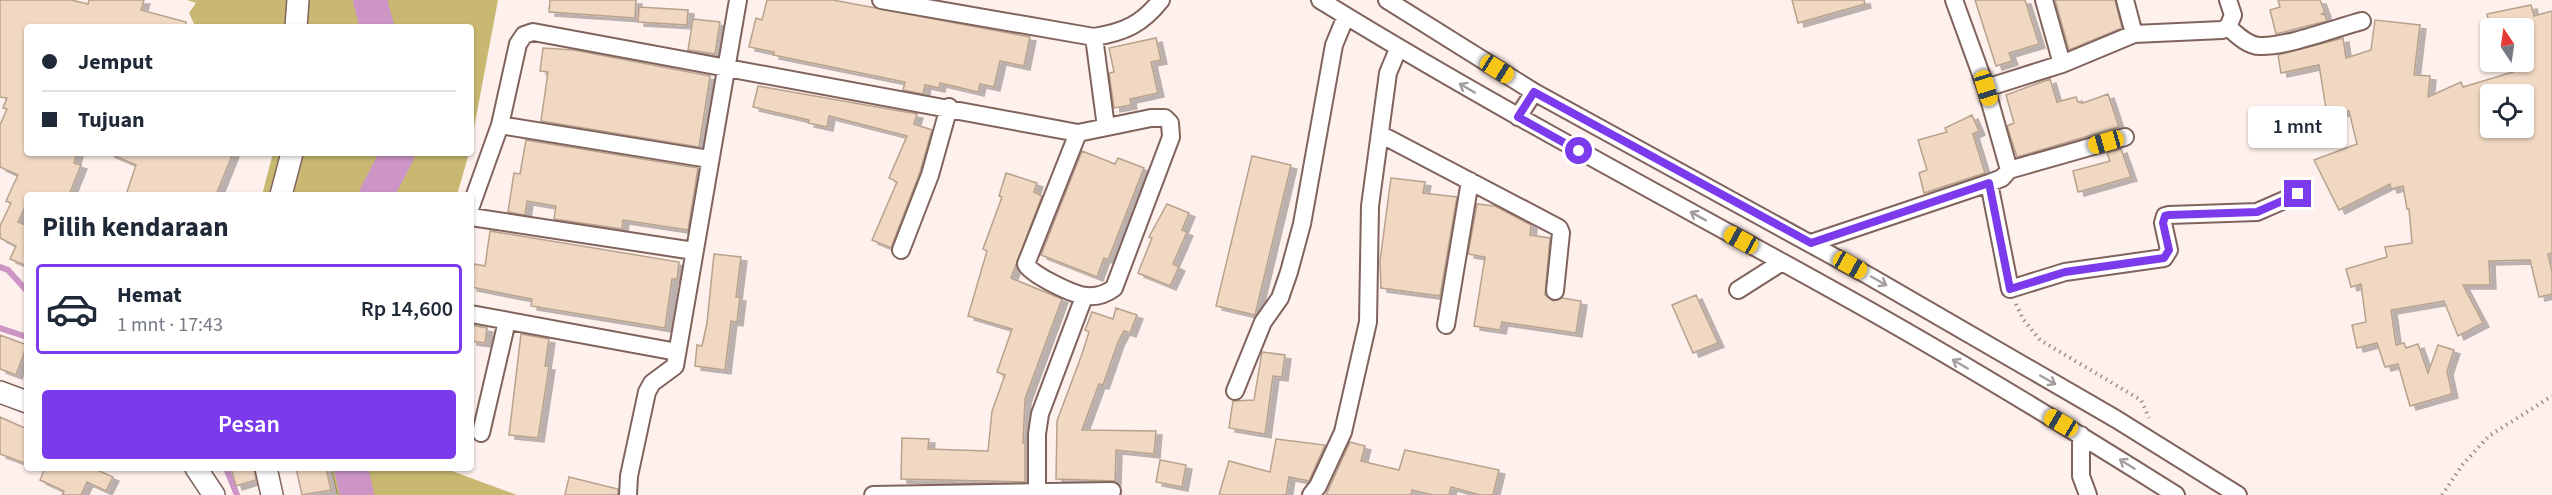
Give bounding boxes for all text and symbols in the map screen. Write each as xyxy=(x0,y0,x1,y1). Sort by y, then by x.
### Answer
north arrow xyxy=(2480,18,2534,72)
map controls xyxy=(2480,18,2534,138)
text: Jemput xyxy=(78,46,153,78)
car xyxy=(1477,52,1517,86)
car xyxy=(1972,68,2000,108)
one-way arrow xyxy=(1459,82,1476,94)
button: locate xyxy=(2480,84,2534,138)
text: Tujuan xyxy=(78,104,145,136)
callout: 1 mnt xyxy=(2248,107,2348,149)
text: 1 mnt xyxy=(2273,113,2322,141)
car xyxy=(2086,128,2126,156)
route start xyxy=(1565,137,1592,164)
route end xyxy=(2284,180,2311,207)
text: Pilih kendaraan xyxy=(42,208,229,247)
one-way arrow xyxy=(1690,210,1708,221)
car xyxy=(1721,223,1761,257)
car xyxy=(1830,248,1870,282)
one-way arrow xyxy=(1870,276,1887,288)
text: Hemat xyxy=(117,279,182,311)
icon: car xyxy=(45,282,99,336)
text: Rp 14,600 xyxy=(361,293,453,325)
text: 1 mnt · 17:43 xyxy=(117,311,223,339)
one-way arrow xyxy=(1952,357,1969,369)
one-way arrow xyxy=(2039,374,2056,386)
button: Pesan xyxy=(42,390,456,459)
car xyxy=(2041,406,2081,440)
one-way arrow xyxy=(2119,457,2136,469)

